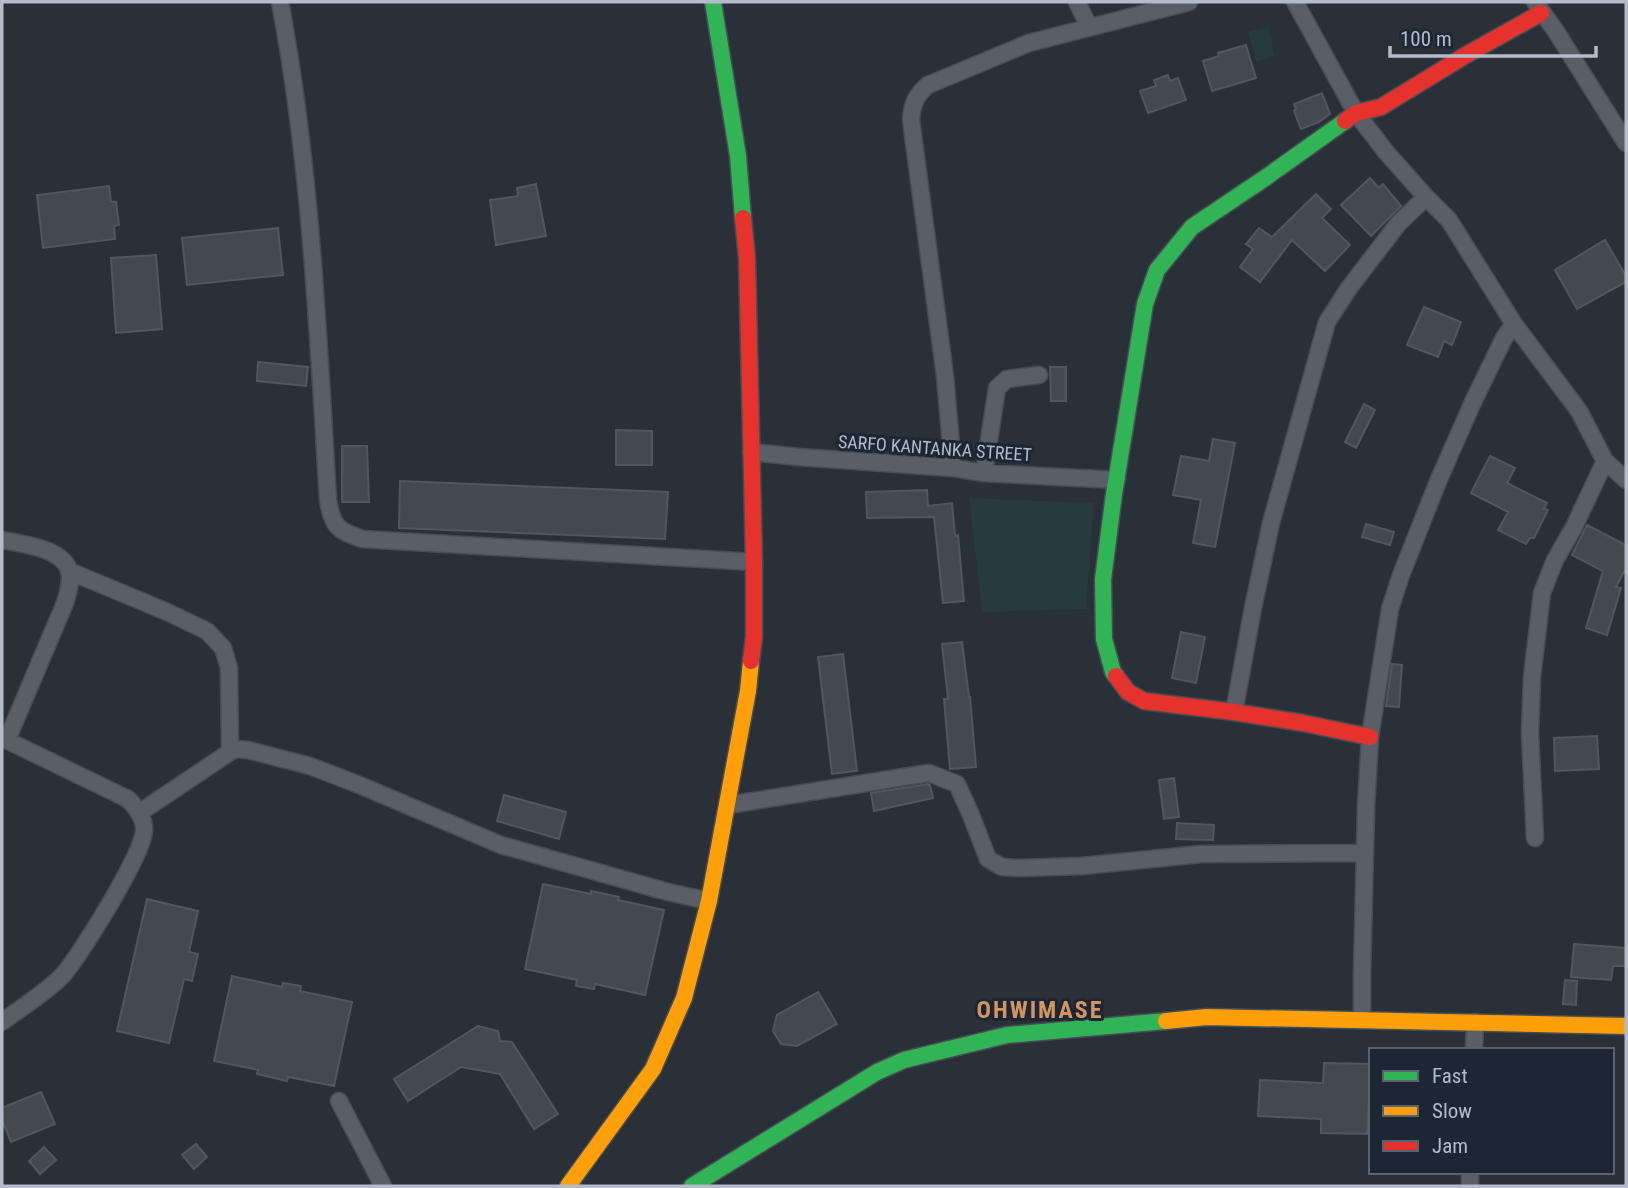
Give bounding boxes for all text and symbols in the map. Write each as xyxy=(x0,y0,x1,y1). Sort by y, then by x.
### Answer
scale bar xyxy=(1390,14,1596,58)
text: 100 m xyxy=(1400,27,1452,51)
street label: SARFO KANTANKA STREET xyxy=(837,431,1033,465)
district label: OHWIMASE xyxy=(976,996,1104,1024)
legend xyxy=(1369,1048,1614,1174)
text: Fast xyxy=(1432,1064,1468,1088)
text: Slow xyxy=(1432,1099,1472,1123)
text: Jam xyxy=(1432,1134,1468,1158)

